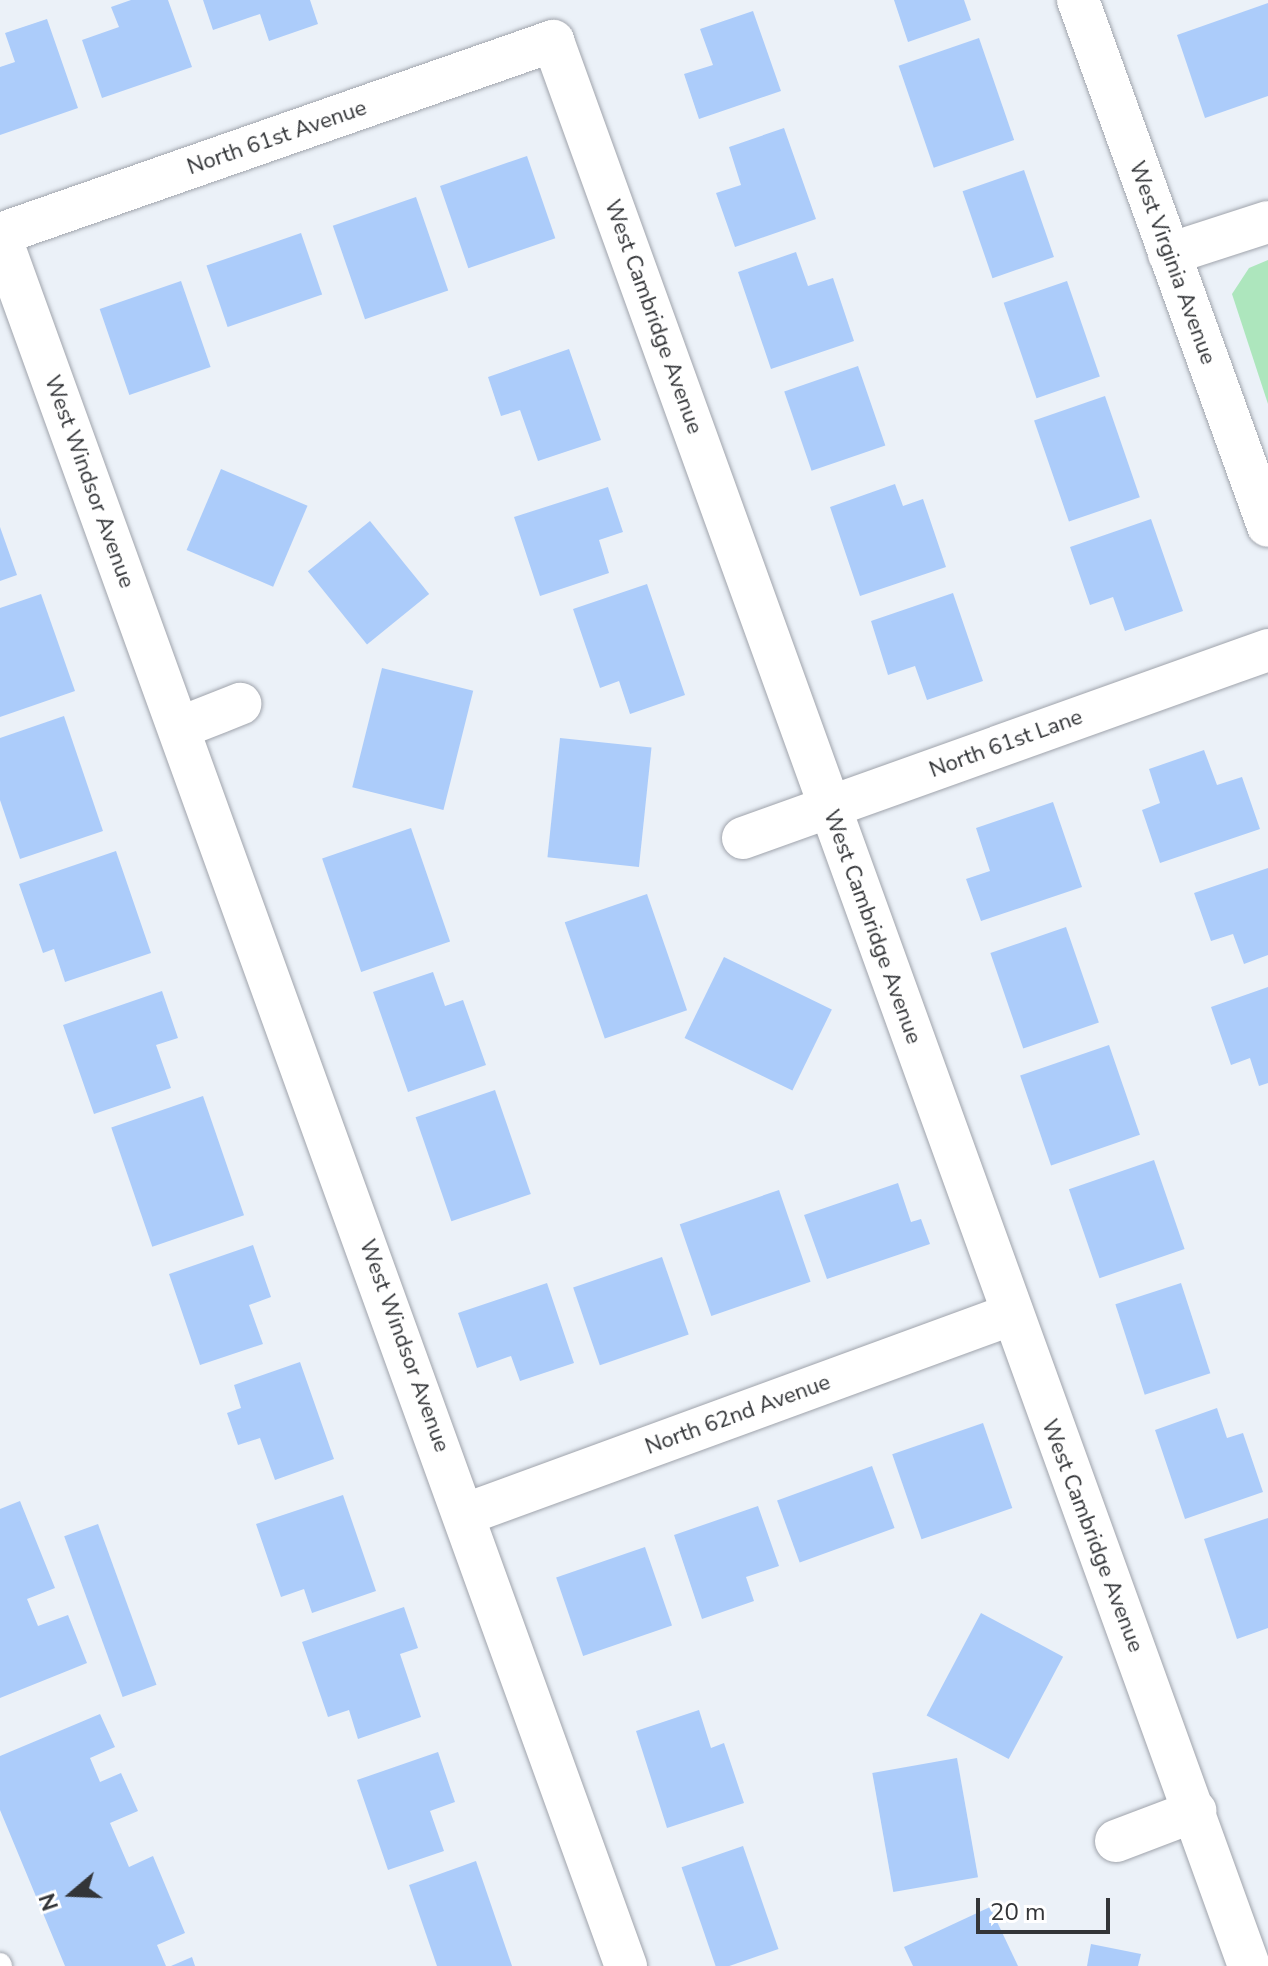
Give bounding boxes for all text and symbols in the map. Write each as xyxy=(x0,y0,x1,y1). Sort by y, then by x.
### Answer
street label: North 61st Avenue xyxy=(184,95,370,181)
street label: West Virginia Avenue xyxy=(1123,158,1221,368)
street label: West Cambridge Avenue xyxy=(598,196,708,438)
street label: West Windsor Avenue xyxy=(38,372,140,592)
street label: North 61st Lane xyxy=(926,704,1086,784)
street label: West Cambridge Avenue xyxy=(817,806,927,1048)
street label: West Windsor Avenue xyxy=(353,1236,455,1456)
street label: North 62nd Avenue xyxy=(642,1369,834,1461)
street label: West Cambridge Avenue xyxy=(1035,1416,1149,1656)
north arrow xyxy=(32,1854,112,1934)
scale bar xyxy=(980,1882,1114,1932)
text: N xyxy=(32,1889,66,1914)
text: 20 m xyxy=(990,1896,1046,1928)

